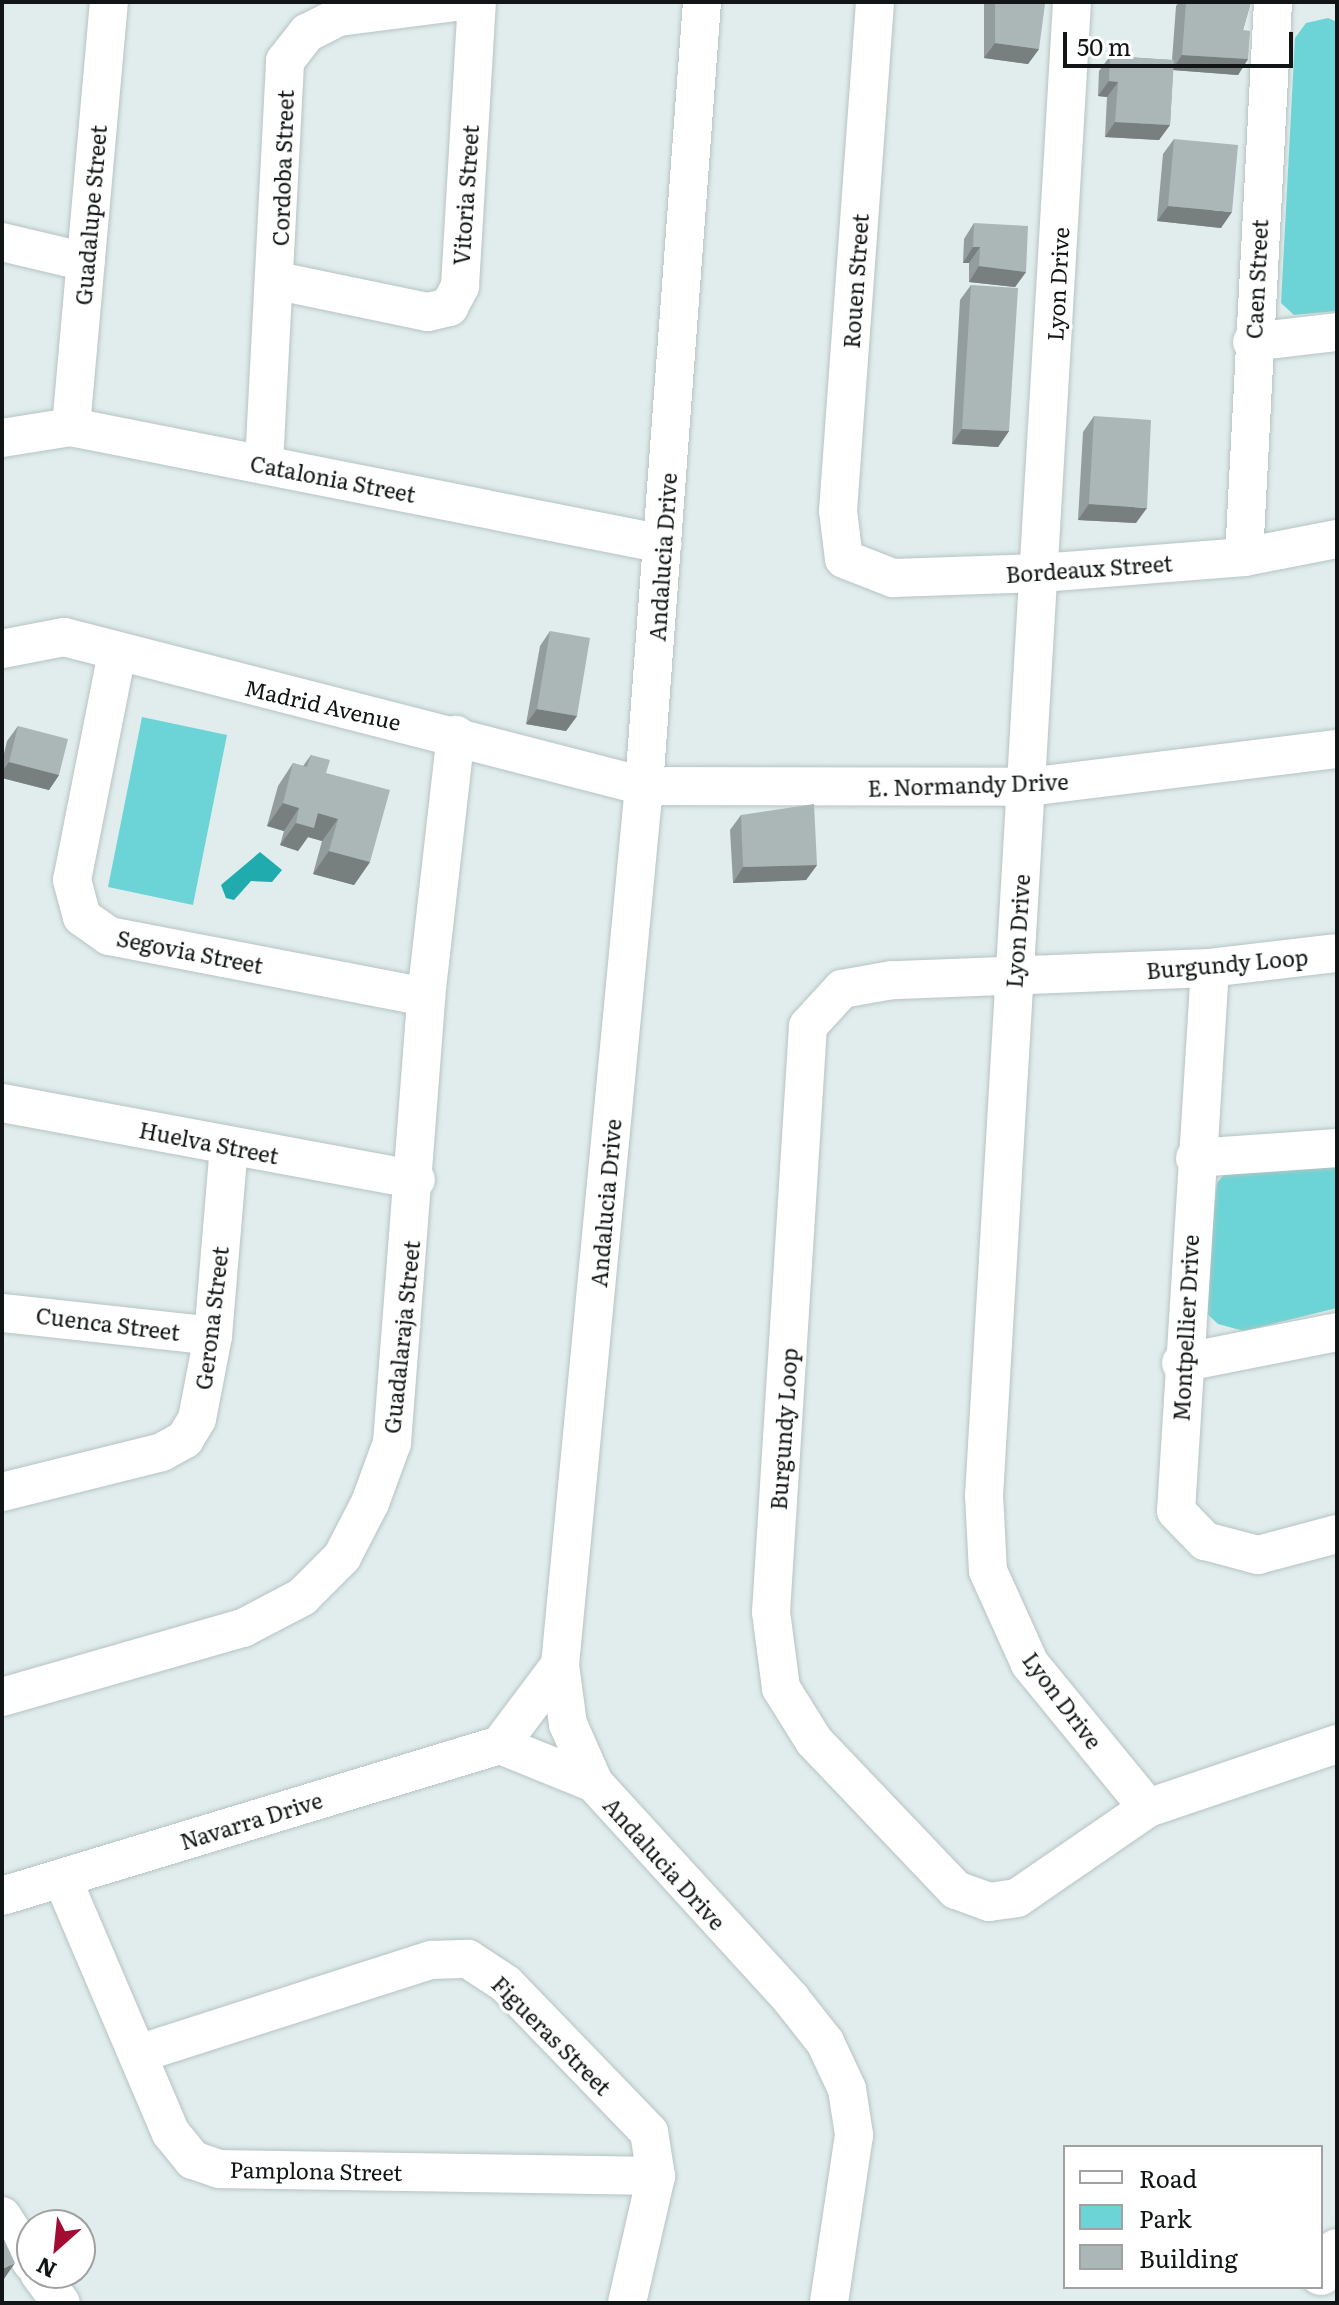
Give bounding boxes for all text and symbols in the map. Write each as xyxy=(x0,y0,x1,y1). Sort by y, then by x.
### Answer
scale bar xyxy=(1067,16,1297,66)
text: 50 m xyxy=(1077,28,1131,63)
street label: Cordoba Street xyxy=(266,89,298,247)
street label: Guadalupe Street xyxy=(69,124,111,306)
street label: Vitoria Street xyxy=(447,124,483,266)
street label: Rouen Street xyxy=(837,213,873,349)
street label: Caen Street xyxy=(1240,218,1272,340)
street label: Lyon Drive xyxy=(1041,226,1073,342)
street label: Catalonia Street xyxy=(248,449,418,507)
street label: Andalucia Drive xyxy=(643,472,681,642)
street label: Bordeaux Street xyxy=(1005,549,1173,587)
street label: Madrid Avenue xyxy=(242,673,404,735)
street label: E. Normandy Drive xyxy=(867,767,1069,801)
street label: Lyon Drive xyxy=(1000,873,1034,989)
street label: Segovia Street xyxy=(115,924,265,978)
street label: Burgundy Loop xyxy=(1145,943,1309,983)
street label: Huelva Street xyxy=(137,1116,281,1168)
street label: Andalucia Drive xyxy=(584,1118,626,1288)
street label: Montpellier Drive xyxy=(1167,1234,1203,1422)
street label: Guadalaraja Street xyxy=(378,1239,424,1435)
street label: Gerona Street xyxy=(189,1245,233,1391)
street label: Cuenca Street xyxy=(35,1301,181,1345)
street label: Burgundy Loop xyxy=(764,1347,802,1511)
street label: Lyon Drive xyxy=(1018,1646,1108,1754)
street label: Navarra Drive xyxy=(177,1786,325,1854)
street label: Andalucia Drive xyxy=(599,1791,731,1935)
street label: Figueras Street xyxy=(487,1970,617,2100)
legend xyxy=(1063,2145,1323,2289)
street label: Pamplona Street xyxy=(229,2155,403,2185)
text: Road xyxy=(1139,2160,1197,2195)
text: Park xyxy=(1139,2200,1192,2235)
north arrow xyxy=(16,2209,96,2289)
text: Building xyxy=(1139,2240,1238,2275)
text: N xyxy=(30,2250,62,2288)

